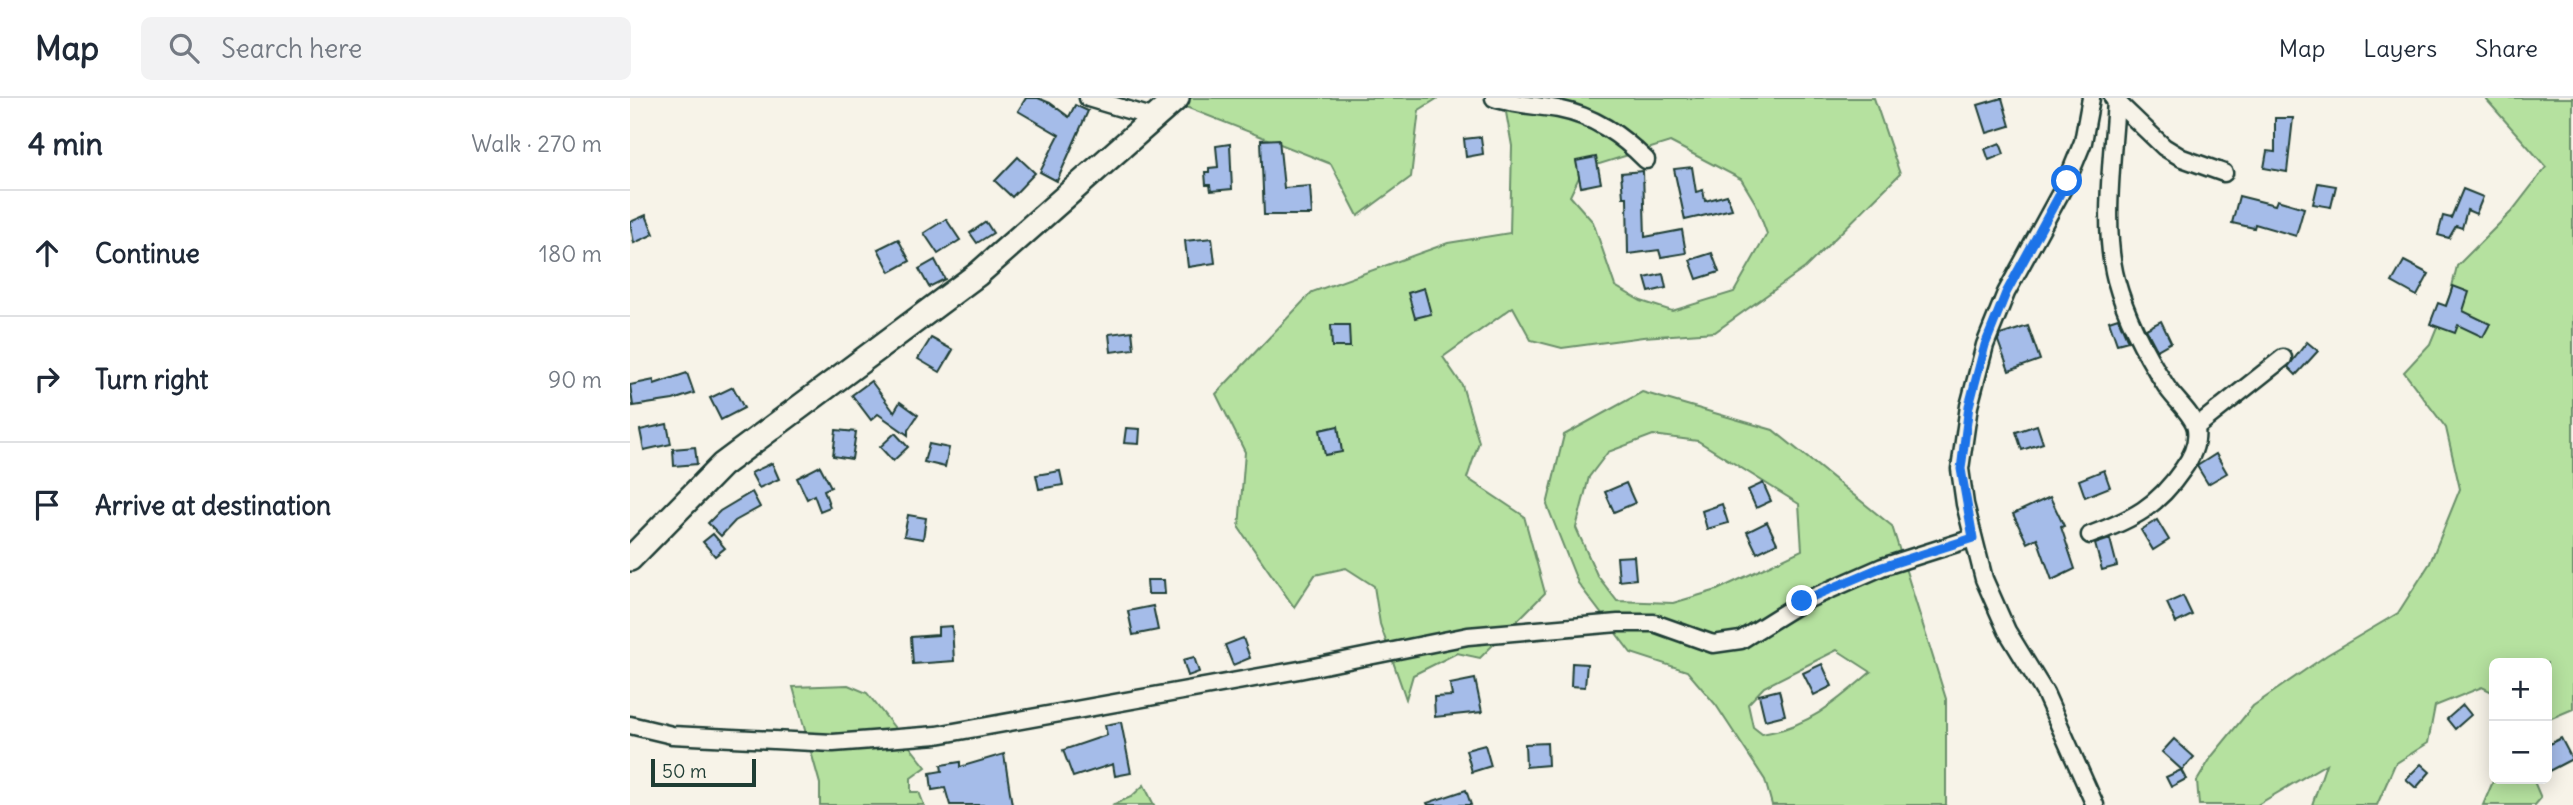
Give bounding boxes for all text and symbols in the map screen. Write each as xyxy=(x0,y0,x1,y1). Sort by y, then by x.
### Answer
search box xyxy=(141,17,631,80)
text: Map xyxy=(35,27,99,69)
icon: search xyxy=(165,29,203,67)
text: Search here xyxy=(221,32,362,65)
text: Map xyxy=(2279,33,2325,63)
text: Layers xyxy=(2363,33,2437,63)
text: Share xyxy=(2475,33,2538,63)
text: 4 min xyxy=(28,125,103,163)
text: Walk · 270 m xyxy=(471,129,602,158)
route start xyxy=(2051,165,2082,196)
icon: ahead xyxy=(28,234,66,272)
text: Continue xyxy=(95,237,200,270)
text: 180 m xyxy=(539,239,602,268)
icon: right xyxy=(28,360,66,398)
text: Turn right xyxy=(95,363,208,396)
text: 90 m xyxy=(548,365,602,394)
icon: arrive xyxy=(28,486,66,524)
text: Arrive at destination xyxy=(95,489,331,522)
route end xyxy=(1786,585,1817,616)
map controls xyxy=(2489,658,2552,784)
button: + xyxy=(2489,658,2552,721)
button: − xyxy=(2489,721,2552,784)
scale bar xyxy=(651,756,756,788)
text: 50 m xyxy=(662,759,707,783)

